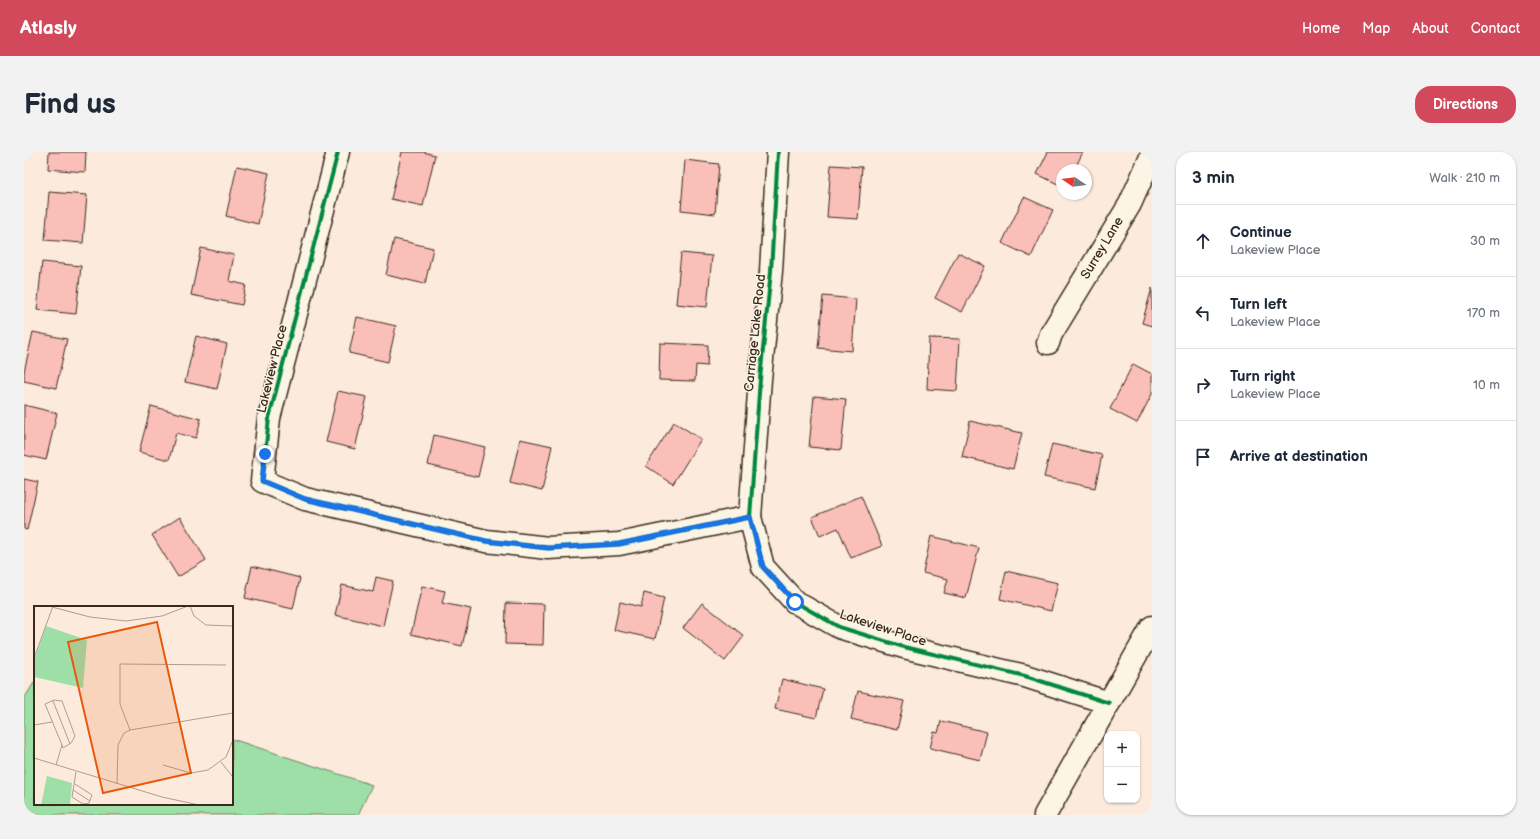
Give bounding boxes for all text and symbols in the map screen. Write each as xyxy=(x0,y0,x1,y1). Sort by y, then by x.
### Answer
text: Atlasly xyxy=(20,17,77,40)
text: Home xyxy=(1302,20,1340,37)
text: Map xyxy=(1362,20,1390,37)
text: About xyxy=(1412,20,1449,37)
text: Contact xyxy=(1471,20,1520,37)
button: Directions xyxy=(1415,86,1516,123)
text: Find us xyxy=(24,88,116,121)
north arrow xyxy=(1056,164,1092,200)
text: 3 min xyxy=(1192,168,1235,188)
text: Walk · 210 m xyxy=(1429,170,1500,186)
street label: Surrey Lane xyxy=(1077,214,1127,282)
text: Continue xyxy=(1230,223,1292,242)
icon: ahead xyxy=(1192,230,1214,252)
text: 30 m xyxy=(1470,233,1500,249)
text: Lakeview Place xyxy=(1230,242,1320,258)
street label: Carriage Lake Road xyxy=(741,273,769,393)
text: Turn left xyxy=(1230,295,1287,314)
icon: left xyxy=(1192,302,1214,324)
text: 170 m xyxy=(1467,305,1500,321)
text: Lakeview Place xyxy=(1230,314,1320,330)
street label: Lakeview Place xyxy=(253,323,291,415)
text: Turn right xyxy=(1230,367,1295,386)
icon: right xyxy=(1192,374,1214,396)
text: 10 m xyxy=(1473,377,1500,393)
text: Lakeview Place xyxy=(1230,386,1320,402)
route end xyxy=(256,445,274,463)
icon: arrive xyxy=(1192,446,1214,468)
text: Arrive at destination xyxy=(1230,447,1368,466)
route start xyxy=(786,593,804,611)
inset map xyxy=(34,606,233,805)
street label: Lakeview Place xyxy=(838,606,929,650)
map controls xyxy=(1104,731,1140,803)
button: + xyxy=(1104,731,1140,767)
button: − xyxy=(1104,767,1140,803)

